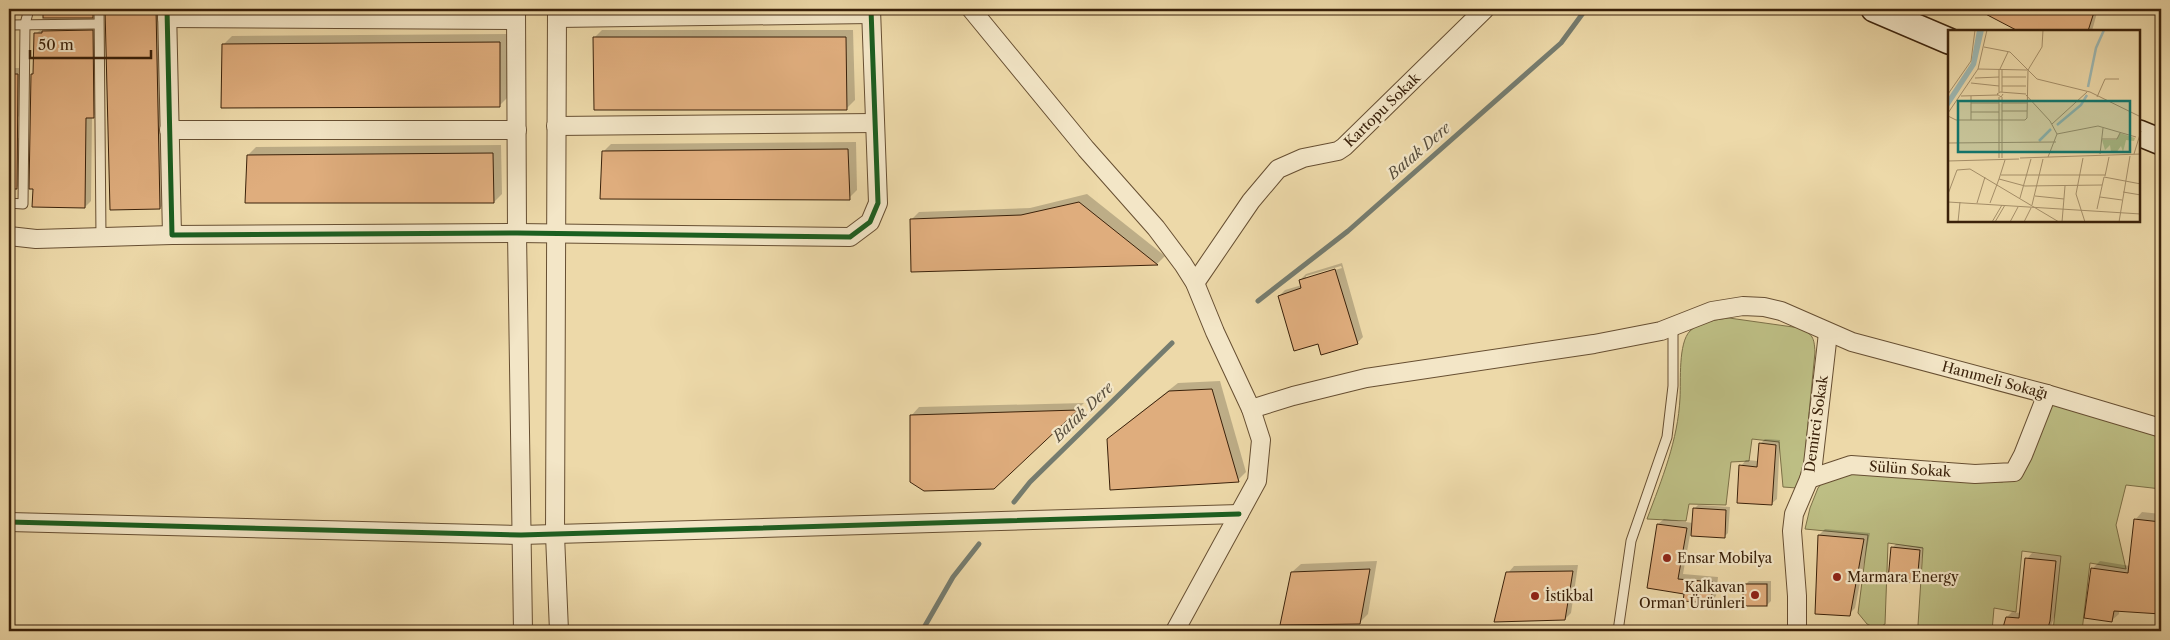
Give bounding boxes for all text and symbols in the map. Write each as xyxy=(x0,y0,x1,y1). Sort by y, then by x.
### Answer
scale bar xyxy=(30,28,151,60)
inset map xyxy=(1948,30,2140,222)
text: 50 m xyxy=(38,35,74,54)
street label: Kartopu Sokak xyxy=(1340,69,1424,151)
water label: Batak Dere xyxy=(1382,118,1455,184)
street label: Hanımeli Sokağı xyxy=(1940,357,2050,403)
street label: Demirci Sokak xyxy=(1800,373,1832,474)
water label: Batak Dere xyxy=(1048,377,1118,446)
street label: Sülün Sokak xyxy=(1868,457,1952,481)
place label: Ensar Mobilya xyxy=(1677,549,1773,567)
marker: Ensar Mobilya xyxy=(1661,552,1673,564)
place label: Marmara Energy xyxy=(1847,568,1959,586)
marker: Marmara Energy xyxy=(1831,571,1843,583)
place label: Kalkavan Orman Ürünleri xyxy=(1639,578,1745,612)
place label: İstikbal xyxy=(1545,587,1594,605)
marker: Kalkavan Orman Ürünleri xyxy=(1749,589,1761,601)
marker: İstikbal xyxy=(1529,590,1541,602)

